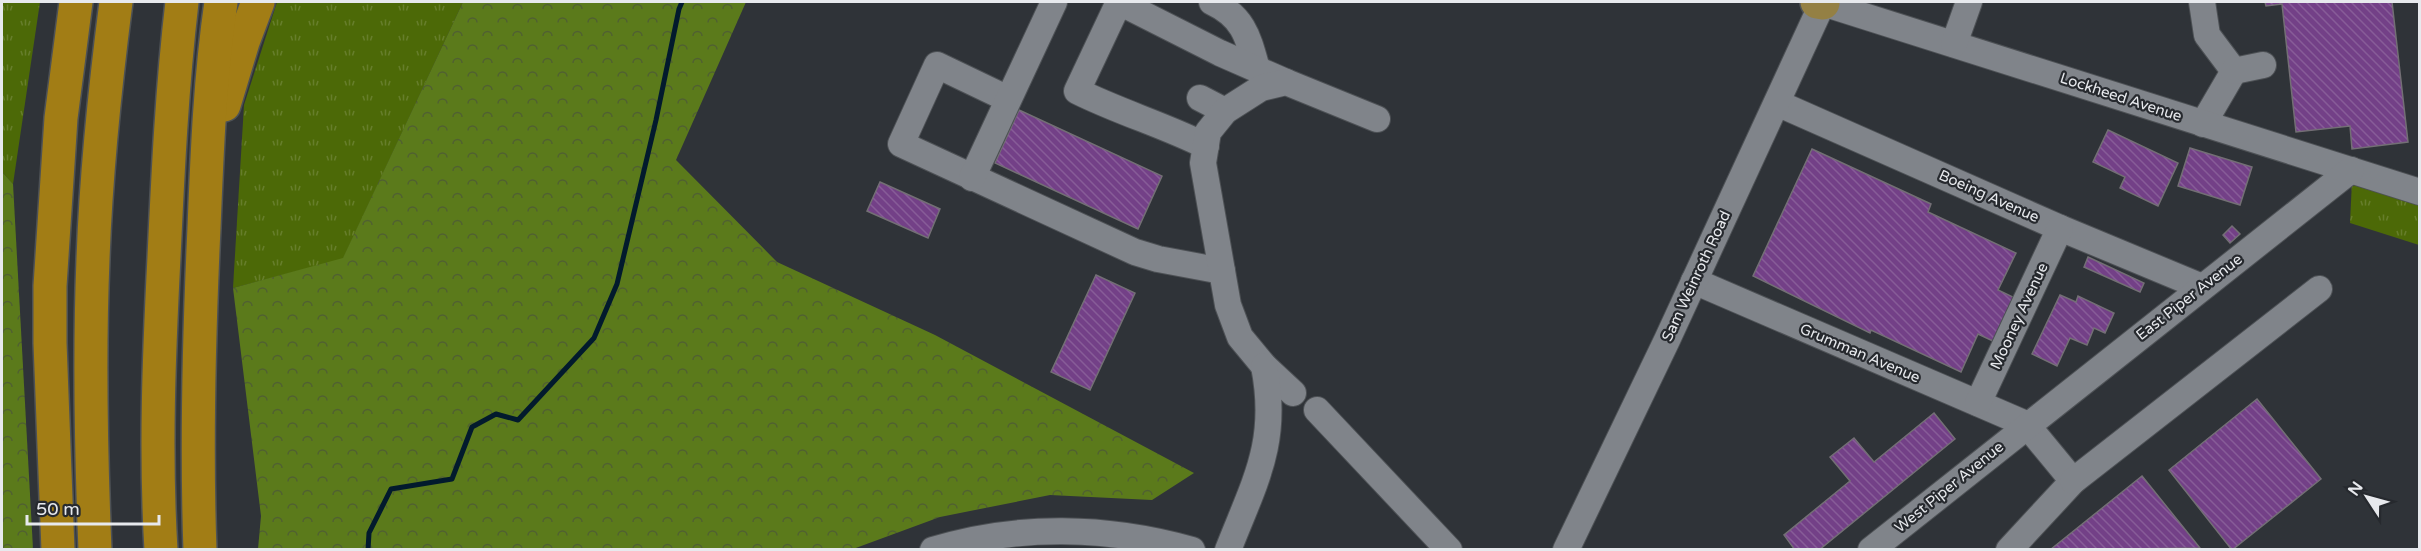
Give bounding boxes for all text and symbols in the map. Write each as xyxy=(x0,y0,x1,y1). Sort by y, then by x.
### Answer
street label: Lockheed Avenue xyxy=(2058,69,2184,125)
street label: Boeing Avenue xyxy=(1936,166,2042,226)
street label: Sam Weinroth Road xyxy=(1658,208,1734,344)
street label: East Piper Avenue xyxy=(2132,250,2246,344)
street label: Mooney Avenue xyxy=(1986,260,2052,372)
street label: Grumman Avenue xyxy=(1797,320,1923,386)
street label: West Piper Avenue xyxy=(1891,438,2007,536)
north arrow xyxy=(2337,467,2397,527)
text: N xyxy=(2344,478,2368,500)
scale bar xyxy=(27,488,159,526)
text: 50 m xyxy=(36,498,80,520)

